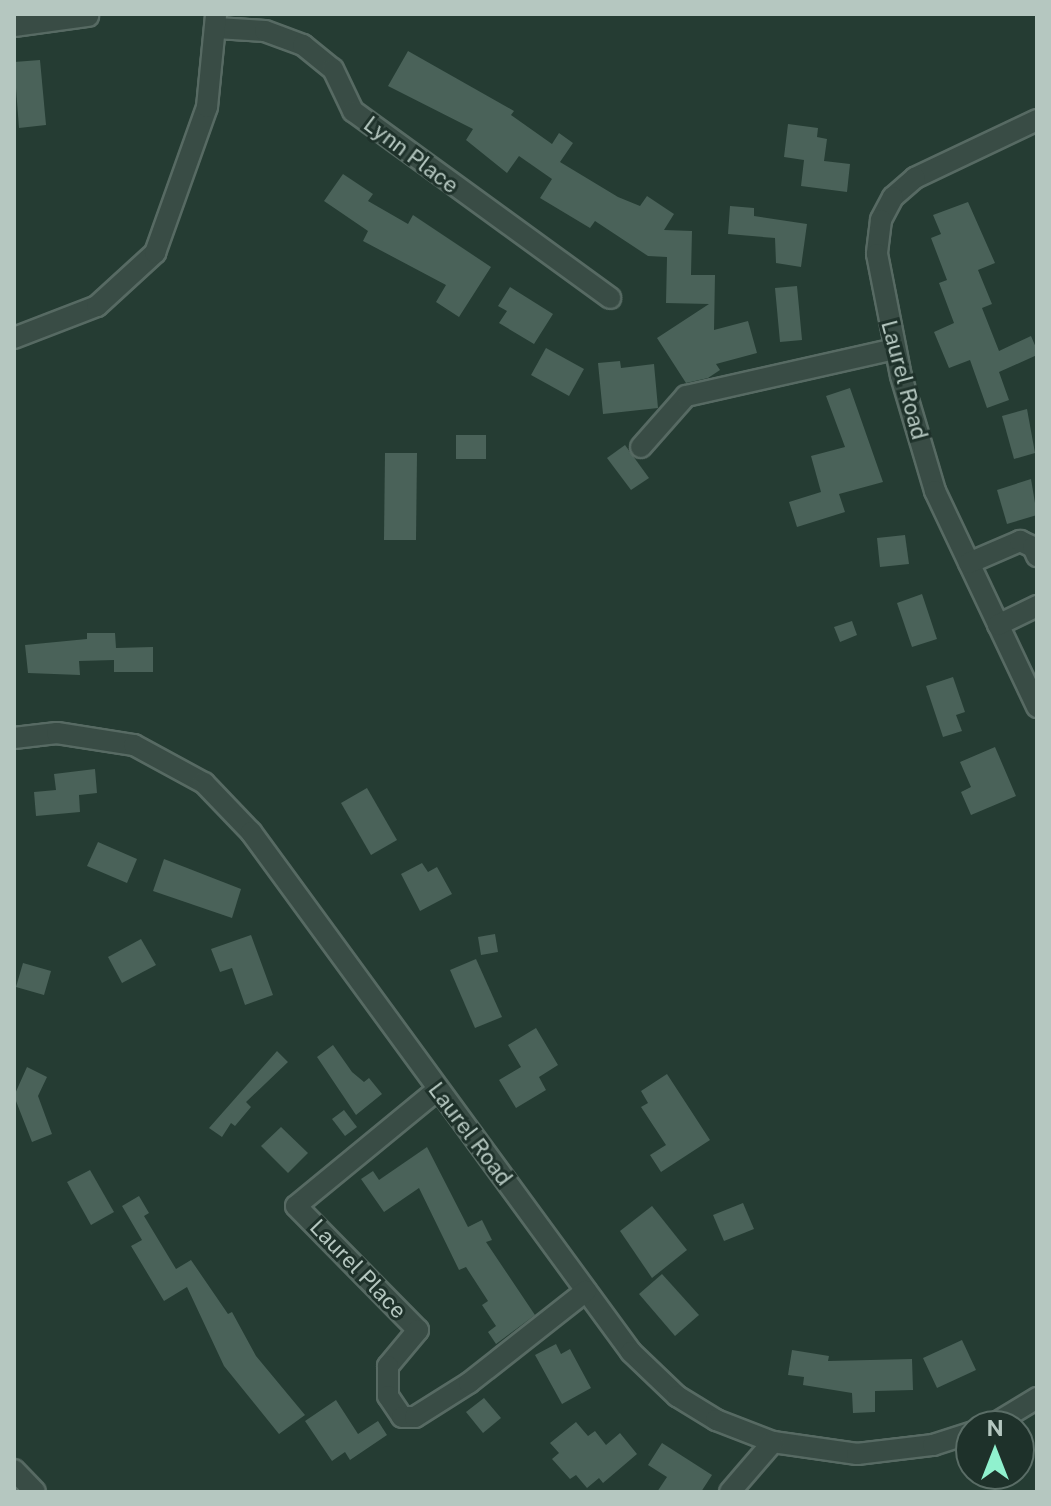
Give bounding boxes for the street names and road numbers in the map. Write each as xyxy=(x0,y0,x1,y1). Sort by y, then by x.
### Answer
street label: Lynn Place xyxy=(359,111,463,199)
street label: Laurel Road xyxy=(875,317,933,443)
street label: Laurel Road xyxy=(423,1077,517,1191)
street label: Laurel Place xyxy=(304,1214,412,1324)

